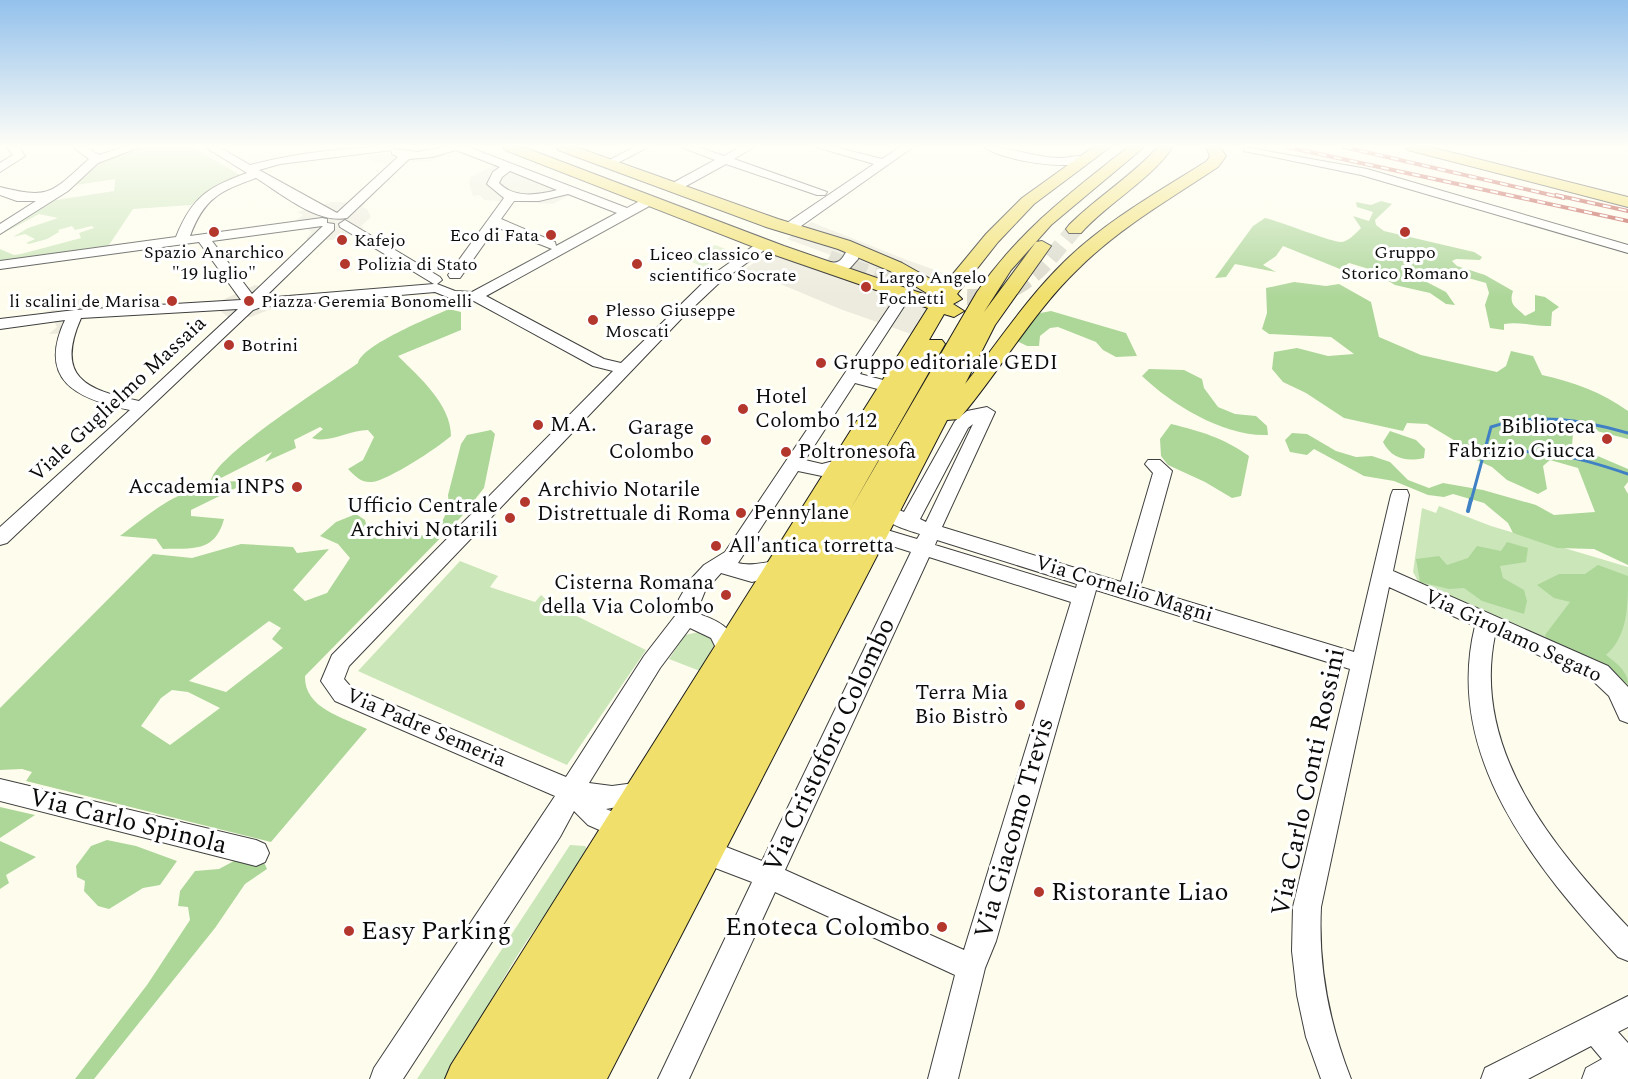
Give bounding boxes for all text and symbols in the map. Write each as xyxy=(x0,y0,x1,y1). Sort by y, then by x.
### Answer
place label: Eco di Fata xyxy=(450,222,539,249)
marker: Spazio Anarchico "19 luglio" xyxy=(207,225,221,239)
marker: Gruppo Storico Romano xyxy=(1398,225,1412,239)
place label: Kafejo xyxy=(354,227,405,254)
marker: Eco di Fata xyxy=(544,228,558,242)
marker: Kafejo xyxy=(335,233,349,247)
place label: Spazio Anarchico "19 luglio" xyxy=(144,239,284,287)
place label: Gruppo Storico Romano xyxy=(1341,239,1469,287)
place label: Liceo classico e scientifico Socrate xyxy=(649,241,796,289)
place label: Polizia di Stato xyxy=(357,251,478,278)
marker: Polizia di Stato xyxy=(338,257,352,271)
marker: Liceo classico e scientifico Socrate xyxy=(630,257,644,271)
place label: Largo Angelo Fochetti xyxy=(878,264,986,312)
marker: Largo Angelo Fochetti xyxy=(859,280,873,294)
place label: li scalini de Marisa xyxy=(9,288,160,315)
place label: Piazza Geremia Bonomelli xyxy=(261,288,472,315)
marker: li scalini de Marisa xyxy=(165,294,179,308)
marker: Piazza Geremia Bonomelli xyxy=(242,294,256,308)
place label: Plesso Giuseppe Moscati xyxy=(605,297,735,345)
street label: Viale Guglielmo Massaia xyxy=(22,308,214,490)
marker: Plesso Giuseppe Moscati xyxy=(586,313,600,327)
place label: Botrini xyxy=(241,332,298,359)
marker: Botrini xyxy=(222,338,236,352)
place label: Gruppo editoriale GEDI xyxy=(833,347,1058,379)
marker: Gruppo editoriale GEDI xyxy=(814,356,828,370)
place label: Hotel Colombo 112 xyxy=(755,381,877,437)
marker: Hotel Colombo 112 xyxy=(736,402,750,416)
place label: M.A. xyxy=(550,409,596,441)
place label: Biblioteca Fabrizio Giucca xyxy=(1448,411,1596,467)
place label: Garage Colombo xyxy=(609,412,694,468)
marker: M.A. xyxy=(531,418,545,432)
marker: Biblioteca Fabrizio Giucca xyxy=(1600,432,1614,446)
marker: Garage Colombo xyxy=(699,433,713,447)
place label: Poltronesofà xyxy=(798,436,917,468)
marker: Poltronesofà xyxy=(779,445,793,459)
place label: Accademia INPS xyxy=(128,471,285,503)
place label: Archivio Notarile Distrettuale di Roma xyxy=(537,474,731,530)
marker: Accademia INPS xyxy=(290,480,304,494)
place label: Ufficio Centrale Archivi Notarili xyxy=(347,490,498,546)
marker: Archivio Notarile Distrettuale di Roma xyxy=(518,495,532,509)
place label: Pennylane xyxy=(753,497,849,529)
marker: Pennylane xyxy=(734,506,748,520)
marker: Ufficio Centrale Archivi Notarili xyxy=(503,511,517,525)
place label: All'antica torretta xyxy=(728,530,895,562)
marker: All'antica torretta xyxy=(709,539,723,553)
street label: Via Cornelio Magni xyxy=(1031,547,1217,631)
place label: Cisterna Romana della Via Colombo xyxy=(541,567,715,623)
street label: Via Girolamo Segato xyxy=(1419,581,1607,691)
marker: Cisterna Romana della Via Colombo xyxy=(719,588,733,602)
street label: Via Cristoforo Colombo xyxy=(752,611,906,879)
street label: Via Carlo Conti Rossini xyxy=(1260,644,1356,920)
place label: Terra Mia Bio Bistrò xyxy=(914,677,1009,733)
street label: Via Padre Semeria xyxy=(341,680,512,777)
marker: Terra Mia Bio Bistrò xyxy=(1013,698,1027,712)
street label: Via Giacomo Trevis xyxy=(963,713,1065,943)
street label: Via Carlo Spinola xyxy=(25,777,232,865)
place label: Ristorante Liao xyxy=(1051,872,1229,912)
marker: Ristorante Liao xyxy=(1032,885,1046,899)
place label: Enoteca Colombo xyxy=(725,907,930,947)
place label: Easy Parking xyxy=(361,911,511,951)
marker: Enoteca Colombo xyxy=(935,920,949,934)
marker: Easy Parking xyxy=(342,924,356,938)

